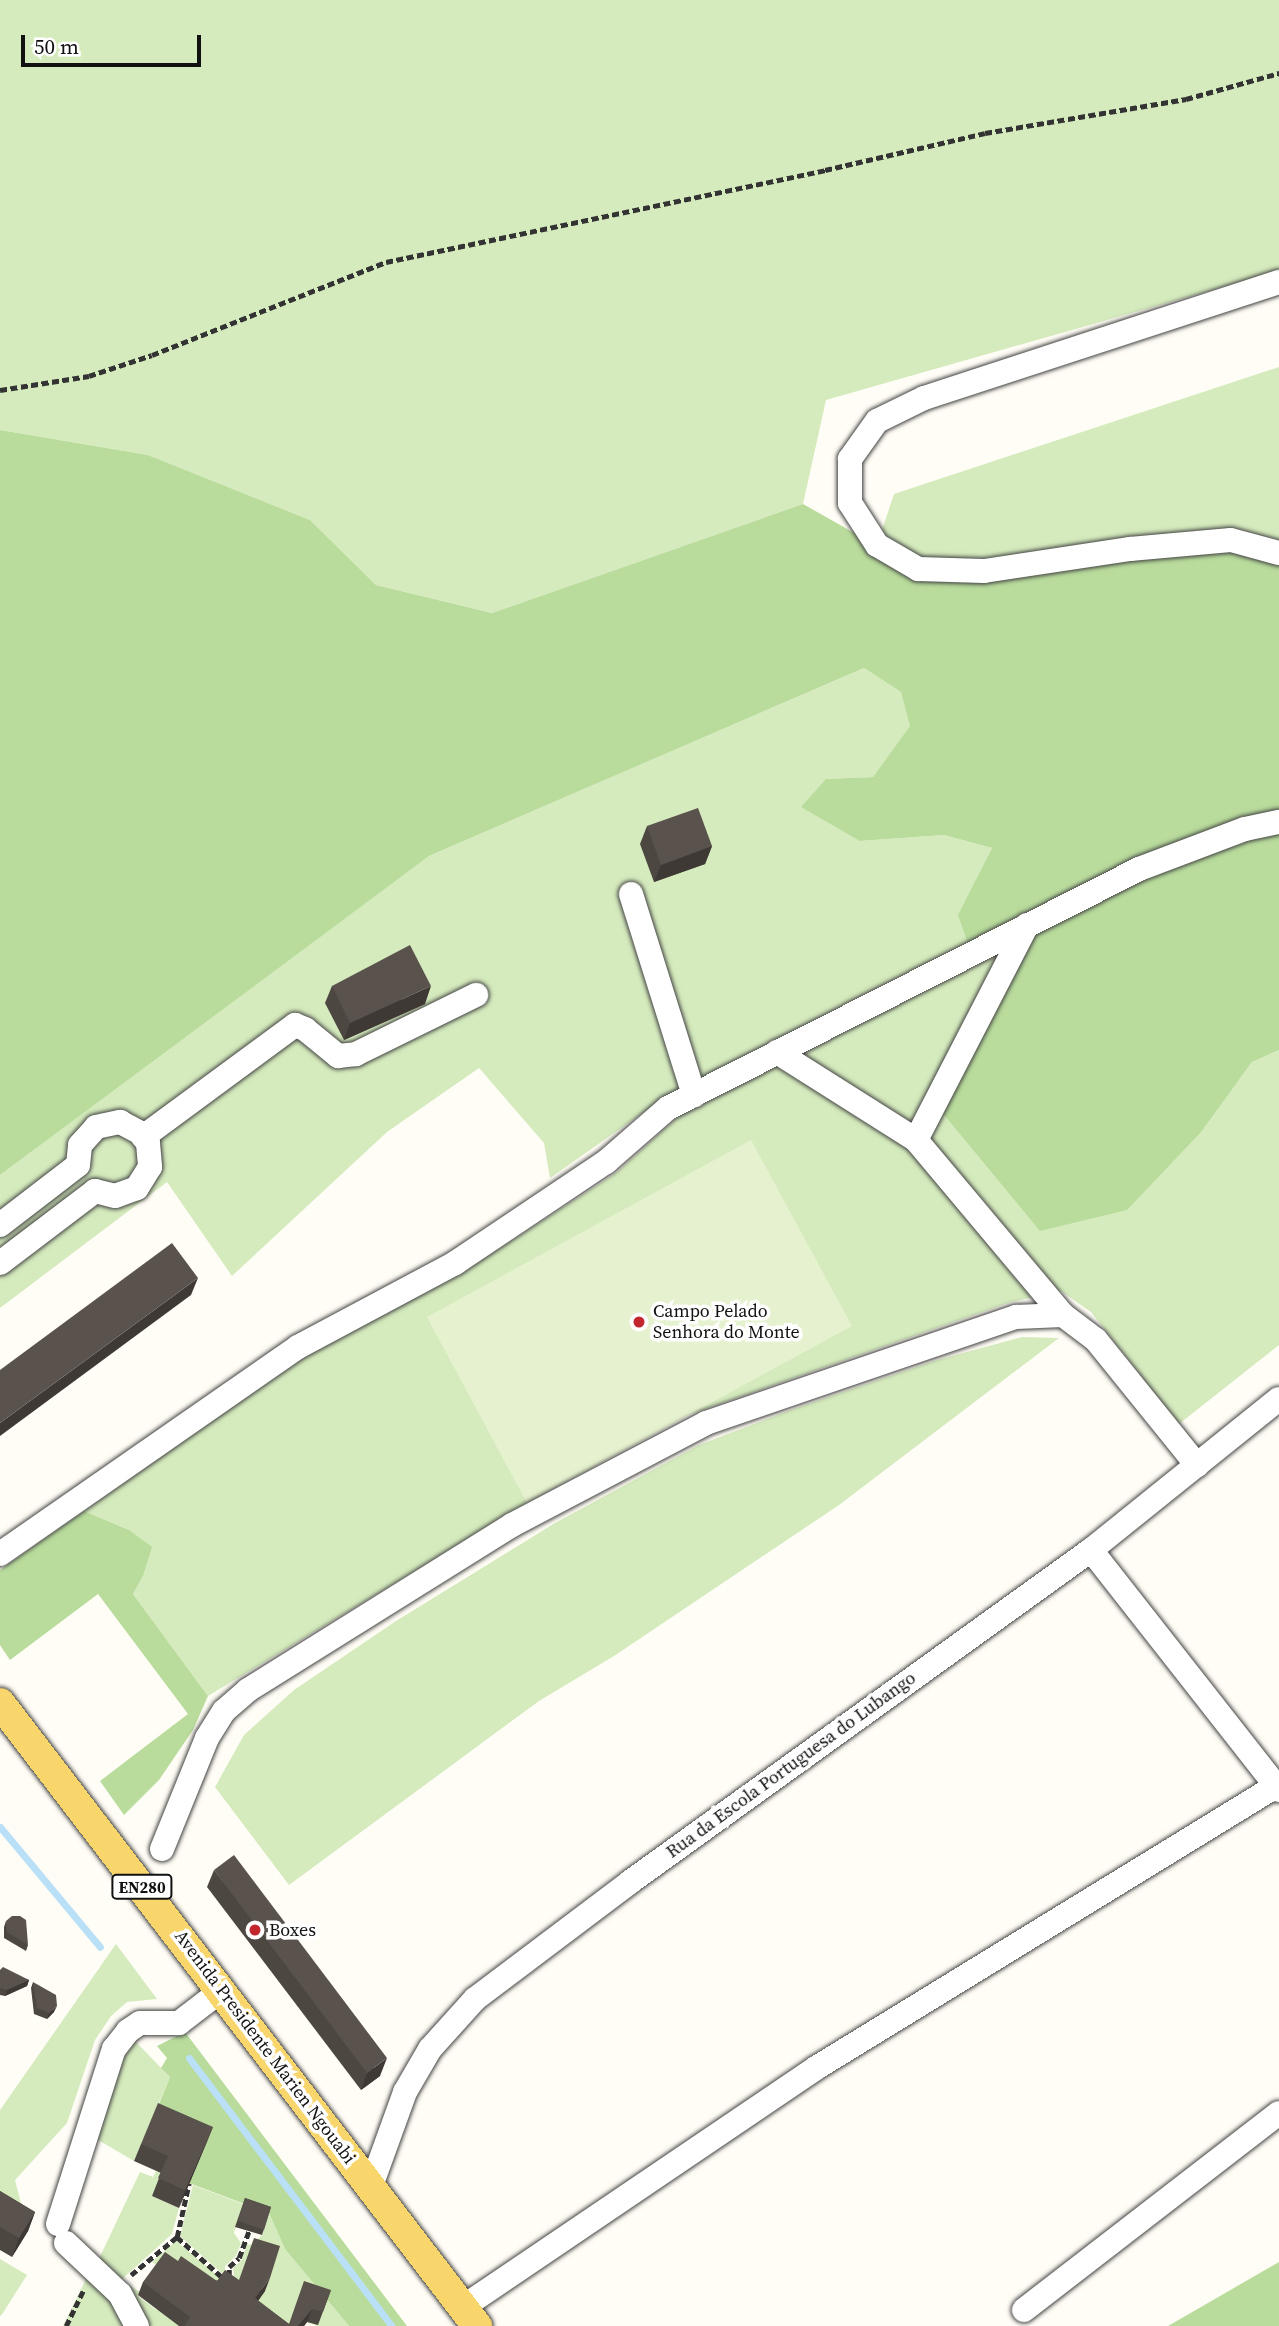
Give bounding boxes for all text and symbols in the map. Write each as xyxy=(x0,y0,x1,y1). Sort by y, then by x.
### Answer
scale bar xyxy=(24,21,205,65)
text: 50 m xyxy=(34,32,79,61)
place label: Campo Pelado Senhora do Monte xyxy=(653,1301,800,1344)
marker: Campo Pelado Senhora do Monte xyxy=(631,1314,647,1330)
street label: Rua da Escola Portuguesa do Lubango xyxy=(662,1667,920,1863)
road number: EN280 xyxy=(110,1874,174,1899)
place label: Boxes xyxy=(269,1919,316,1941)
marker: Boxes xyxy=(247,1922,263,1938)
street label: Avenida Presidente Marien Ngouabi xyxy=(170,1926,360,2168)

